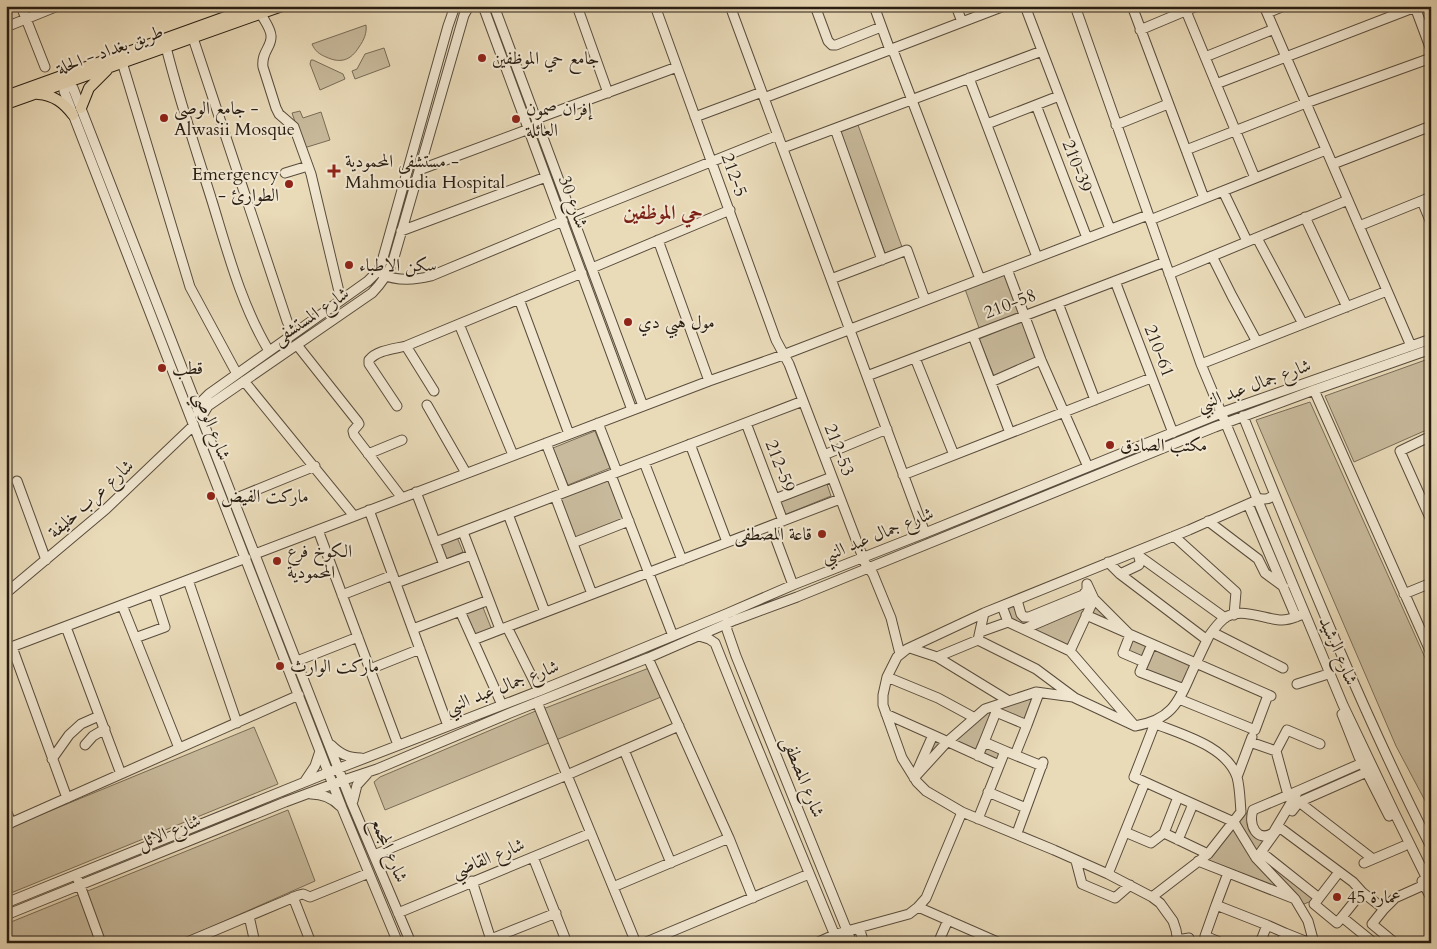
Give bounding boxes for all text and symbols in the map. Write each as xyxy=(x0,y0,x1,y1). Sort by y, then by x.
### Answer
street label: طريق بغداد - الحلة xyxy=(52,19,167,81)
place label: جامع حي الموظفين xyxy=(492,46,599,74)
marker: جامع حي الموظفين xyxy=(476,52,488,64)
place label: جامع الوصي - Alwasii Mosque xyxy=(174,96,295,142)
place label: إفران صمون العائلة xyxy=(525,97,593,143)
marker: جامع الوصي - Alwasii Mosque xyxy=(158,112,170,124)
marker: إفران صمون العائلة xyxy=(510,113,522,125)
street label: 210-39 xyxy=(1056,136,1098,196)
place label: مستشفى المحمودية - Mahmoudia Hospital xyxy=(345,149,506,195)
street label: 212-5 xyxy=(715,150,753,200)
place label: Emergency - الطوارئ xyxy=(192,162,279,208)
marker: مستشفى المحمودية - Mahmoudia Hospital xyxy=(327,164,341,178)
street label: شارع 30 xyxy=(550,172,594,233)
marker: Emergency - الطوارئ xyxy=(283,178,295,190)
district label: حي الموظفين xyxy=(623,199,703,228)
place label: سكن الاطباء xyxy=(359,253,437,278)
marker: سكن الاطباء xyxy=(343,259,355,271)
street label: شارع المستشفى xyxy=(268,281,355,352)
street label: 210-58 xyxy=(980,283,1040,325)
place label: مول هبي دي xyxy=(638,310,715,339)
marker: مول هبي دي xyxy=(622,316,634,328)
street label: 210-61 xyxy=(1138,321,1180,381)
street label: شارع جمال عبد النبي xyxy=(1193,353,1316,421)
place label: قطب xyxy=(172,356,203,381)
marker: قطب xyxy=(156,362,168,374)
street label: شارع الوصي xyxy=(184,388,237,466)
street label: 212-53 xyxy=(818,420,860,480)
place label: مكتب الصادق xyxy=(1120,433,1207,458)
street label: 212-59 xyxy=(759,436,801,496)
marker: مكتب الصادق xyxy=(1104,439,1116,451)
street label: شارع عرب خليفة xyxy=(43,454,141,546)
place label: ماركت الفيض xyxy=(221,484,309,509)
marker: ماركت الفيض xyxy=(205,490,217,502)
street label: شارع جمال عبد النبي xyxy=(817,501,939,573)
place label: قاعة المصطفى xyxy=(734,522,812,547)
marker: قاعة المصطفى xyxy=(816,528,828,540)
place label: الكوخ فرع المحمودية xyxy=(287,539,352,585)
marker: الكوخ فرع المحمودية xyxy=(271,555,283,567)
street label: شارع الرشيد xyxy=(1311,613,1364,690)
place label: ماركت الوارث xyxy=(290,654,379,679)
street label: شارع جمال عبد النبي xyxy=(442,654,564,724)
marker: ماركت الوارث xyxy=(274,660,286,672)
street label: شارع المصطفى xyxy=(774,733,831,822)
street label: شارع الاثل xyxy=(133,808,205,858)
street label: شارع المجمع xyxy=(361,814,414,888)
street label: شارع القاضي xyxy=(448,832,530,888)
place label: عمارة 45 xyxy=(1347,885,1401,910)
marker: عمارة 45 xyxy=(1331,891,1343,903)

